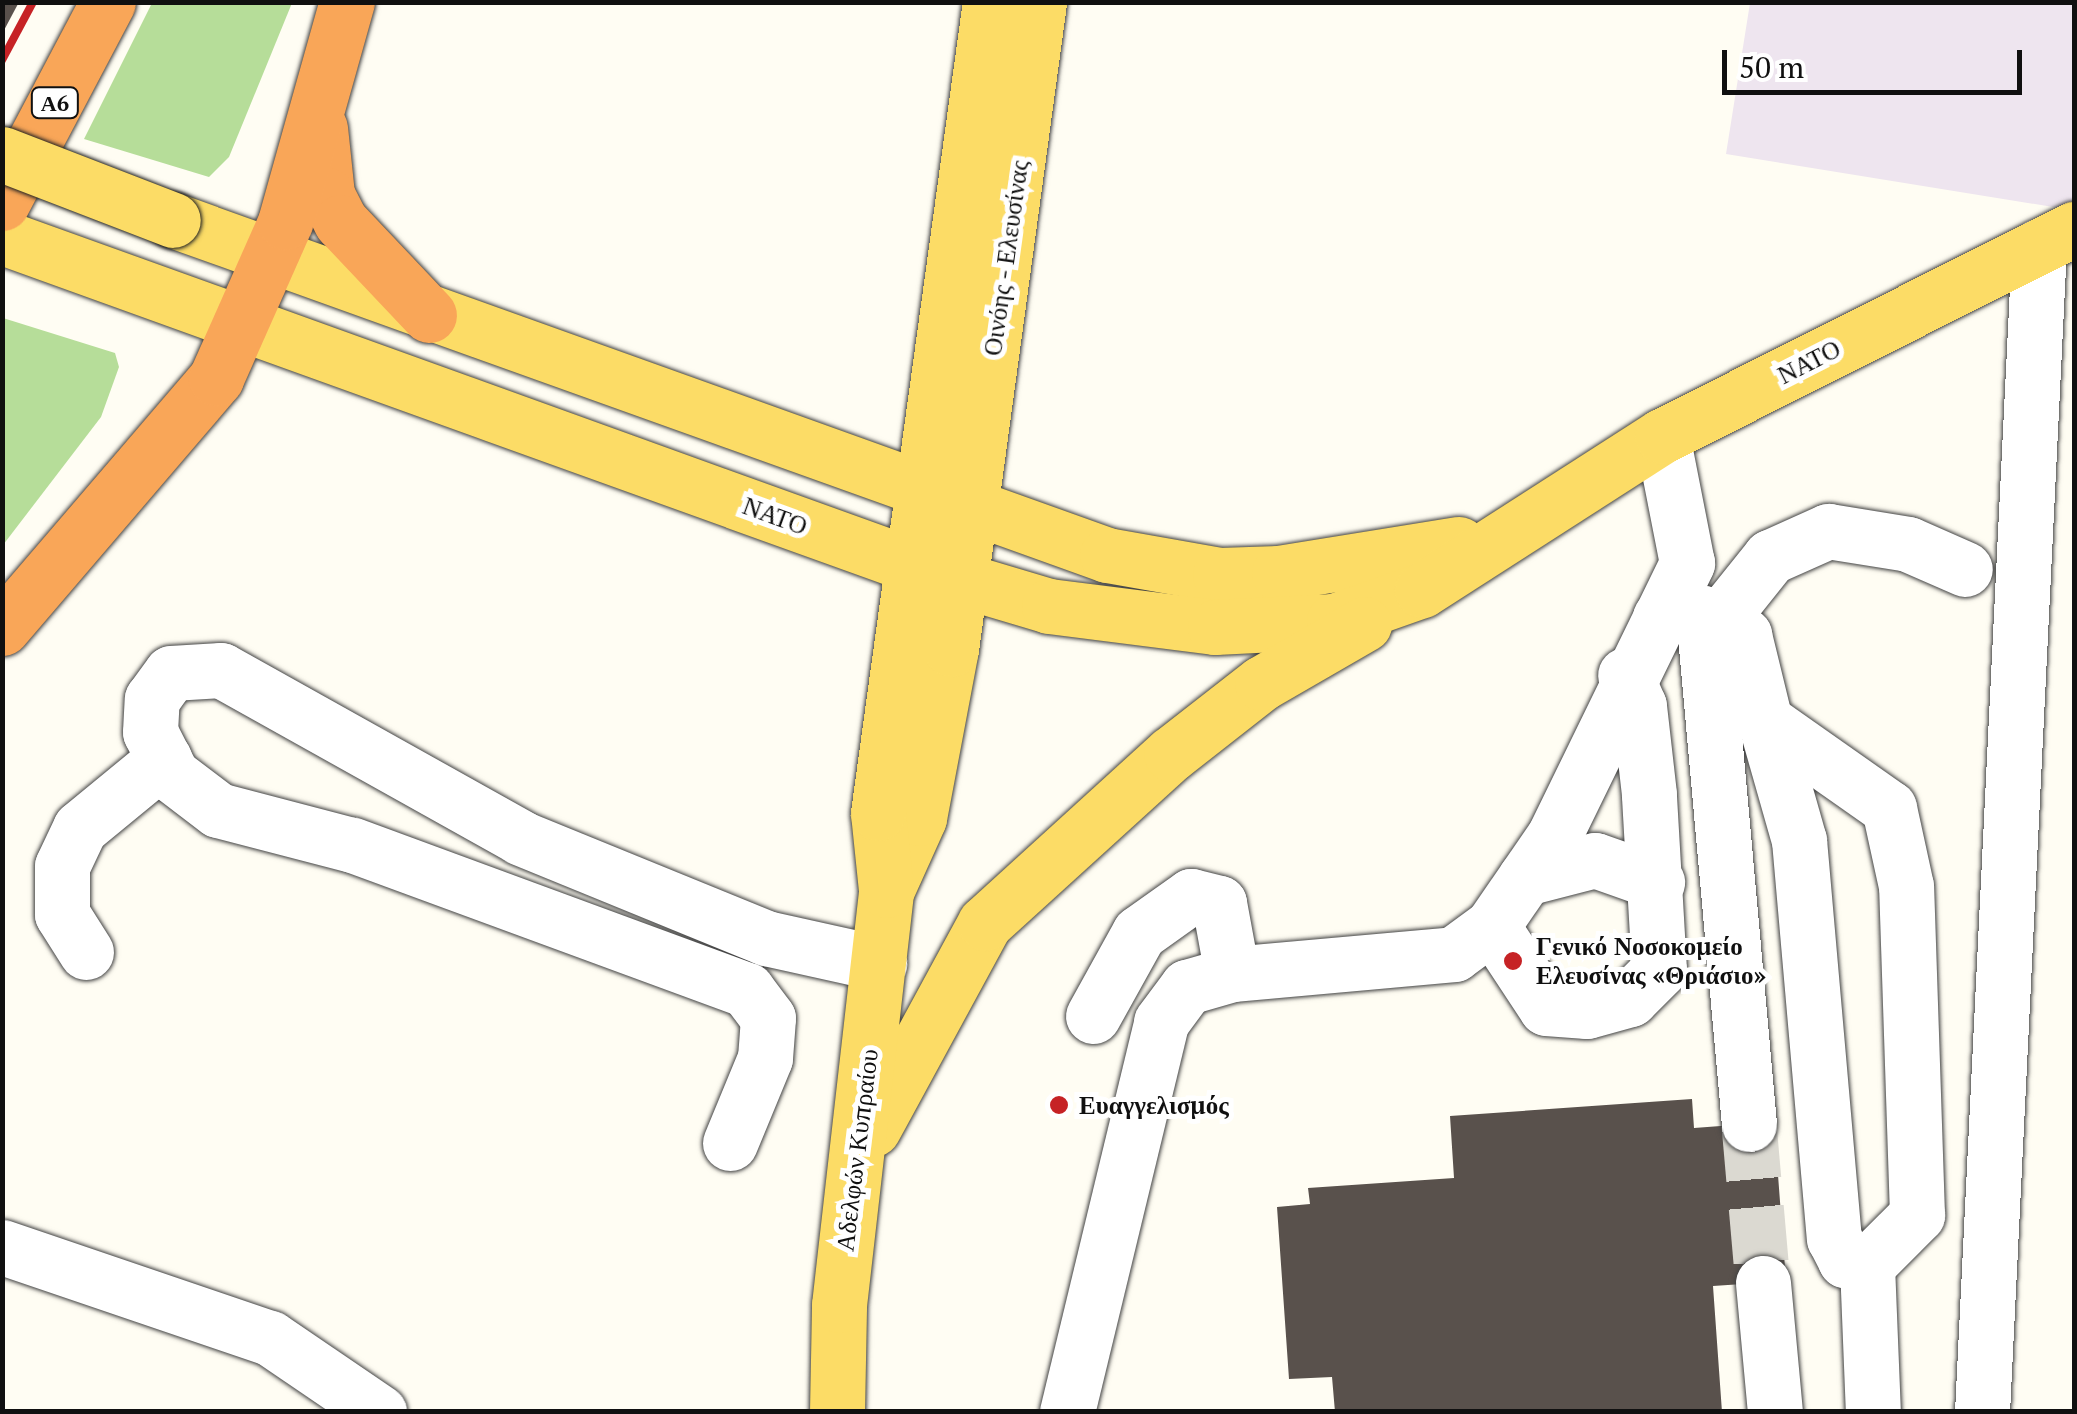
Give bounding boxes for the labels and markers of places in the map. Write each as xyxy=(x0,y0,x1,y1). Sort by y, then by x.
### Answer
place label: Γενικό Νοσοκομείο Ελευσίνας «Θριάσιο» xyxy=(1536,932,1766,991)
marker: Γενικό Νοσοκομείο Ελευσίνας «Θριάσιο» xyxy=(1500,948,1526,974)
place label: Ευαγγελισμός xyxy=(1079,1090,1229,1120)
marker: Ευαγγελισμός xyxy=(1048,1094,1070,1116)

